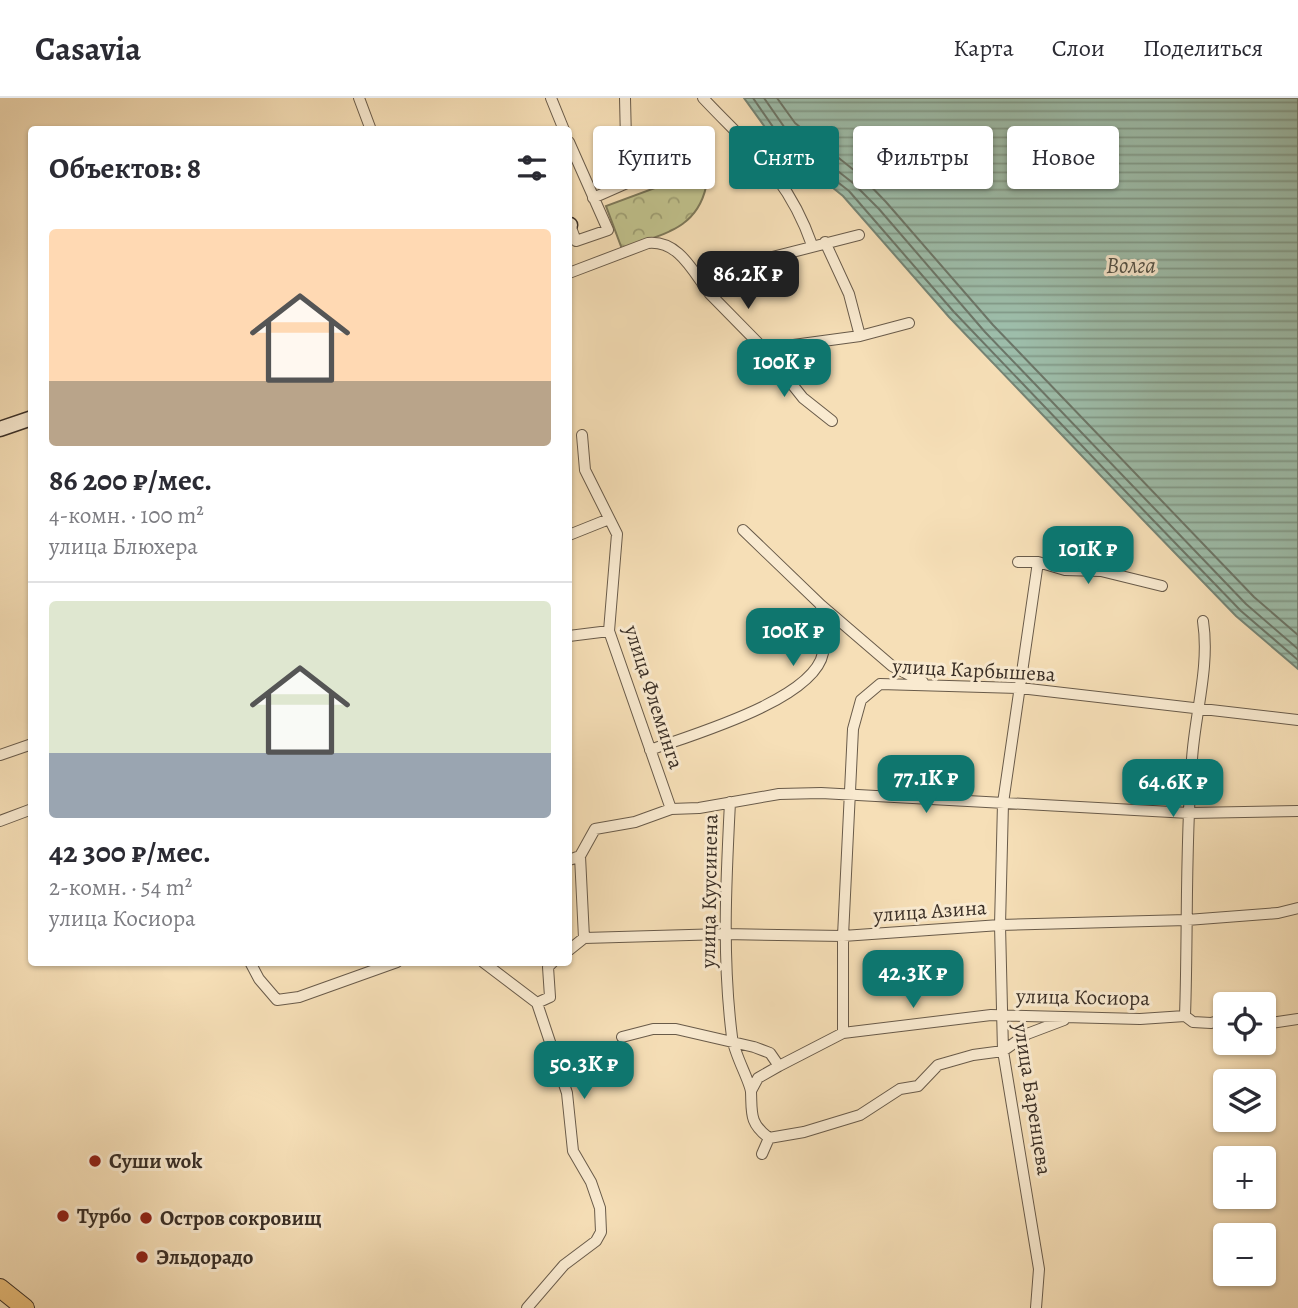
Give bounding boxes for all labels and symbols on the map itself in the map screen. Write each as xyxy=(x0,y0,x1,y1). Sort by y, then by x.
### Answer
water label: Волга xyxy=(1106,250,1156,281)
pin: 86.2K ₽ xyxy=(683,252,813,311)
pin: 100K ₽ xyxy=(727,340,841,399)
pin: 101K ₽ xyxy=(1031,526,1145,586)
pin: 100K ₽ xyxy=(736,608,850,668)
street label: улица Флеминга xyxy=(617,621,691,773)
street label: улица Карбышева xyxy=(891,652,1056,688)
pin: 77.1K ₽ xyxy=(861,756,991,815)
pin: 64.6K ₽ xyxy=(1108,760,1238,819)
street label: улица Куусинена xyxy=(694,813,724,969)
street label: улица Азина xyxy=(872,893,988,929)
pin: 42.3K ₽ xyxy=(848,950,978,1010)
street label: улица Косиора xyxy=(1015,982,1151,1012)
street label: улица Баренцева xyxy=(1007,1020,1059,1177)
pin: 50.3K ₽ xyxy=(519,1042,649,1101)
place label: Суши wok xyxy=(109,1147,202,1175)
marker: Суши wok xyxy=(87,1153,103,1169)
place label: Турбо xyxy=(77,1202,132,1230)
place label: Остров сокровищ xyxy=(160,1204,322,1232)
marker: Турбо xyxy=(55,1208,71,1224)
marker: Остров сокровищ xyxy=(138,1210,154,1226)
place label: Эльдорадо xyxy=(156,1243,254,1271)
marker: Эльдорадо xyxy=(134,1249,150,1265)

